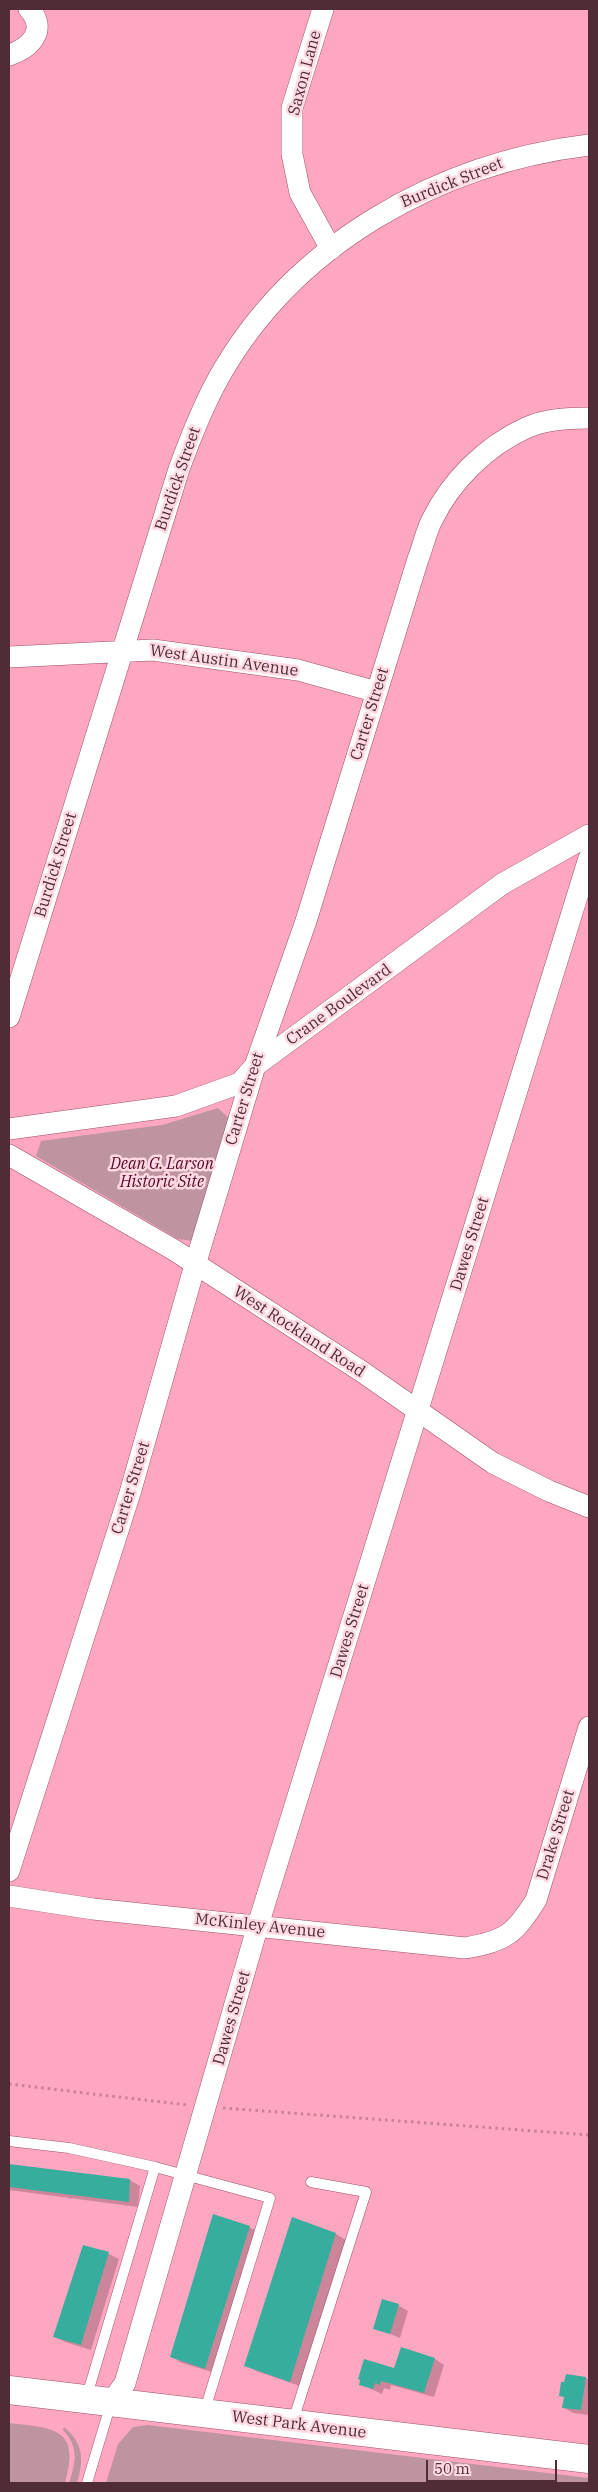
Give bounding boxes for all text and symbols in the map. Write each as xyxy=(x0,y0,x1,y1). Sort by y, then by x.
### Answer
street label: Saxon Lane xyxy=(284,29,326,117)
street label: Burdick Street xyxy=(398,154,506,212)
street label: Burdick Street xyxy=(151,425,205,533)
street label: West Austin Avenue xyxy=(149,641,299,681)
street label: Carter Street xyxy=(347,665,393,763)
street label: Burdick Street xyxy=(31,810,81,920)
street label: Crane Boulevard xyxy=(283,960,395,1050)
street label: Carter Street xyxy=(222,1050,268,1148)
park label: Dean G. Larson Historic Site xyxy=(110,1154,214,1192)
street label: Dawes Street xyxy=(447,1195,493,1293)
street label: West Rockland Road xyxy=(230,1282,368,1382)
street label: Carter Street xyxy=(108,1439,154,1537)
street label: Dawes Street xyxy=(327,1582,373,1680)
street label: Drake Street xyxy=(533,1788,579,1882)
street label: McKinley Avenue xyxy=(194,1910,326,1942)
street label: Dawes Street xyxy=(209,1969,255,2067)
street label: West Park Avenue xyxy=(231,2407,367,2443)
scale bar xyxy=(428,2450,559,2482)
text: 50 m xyxy=(434,2459,470,2478)

